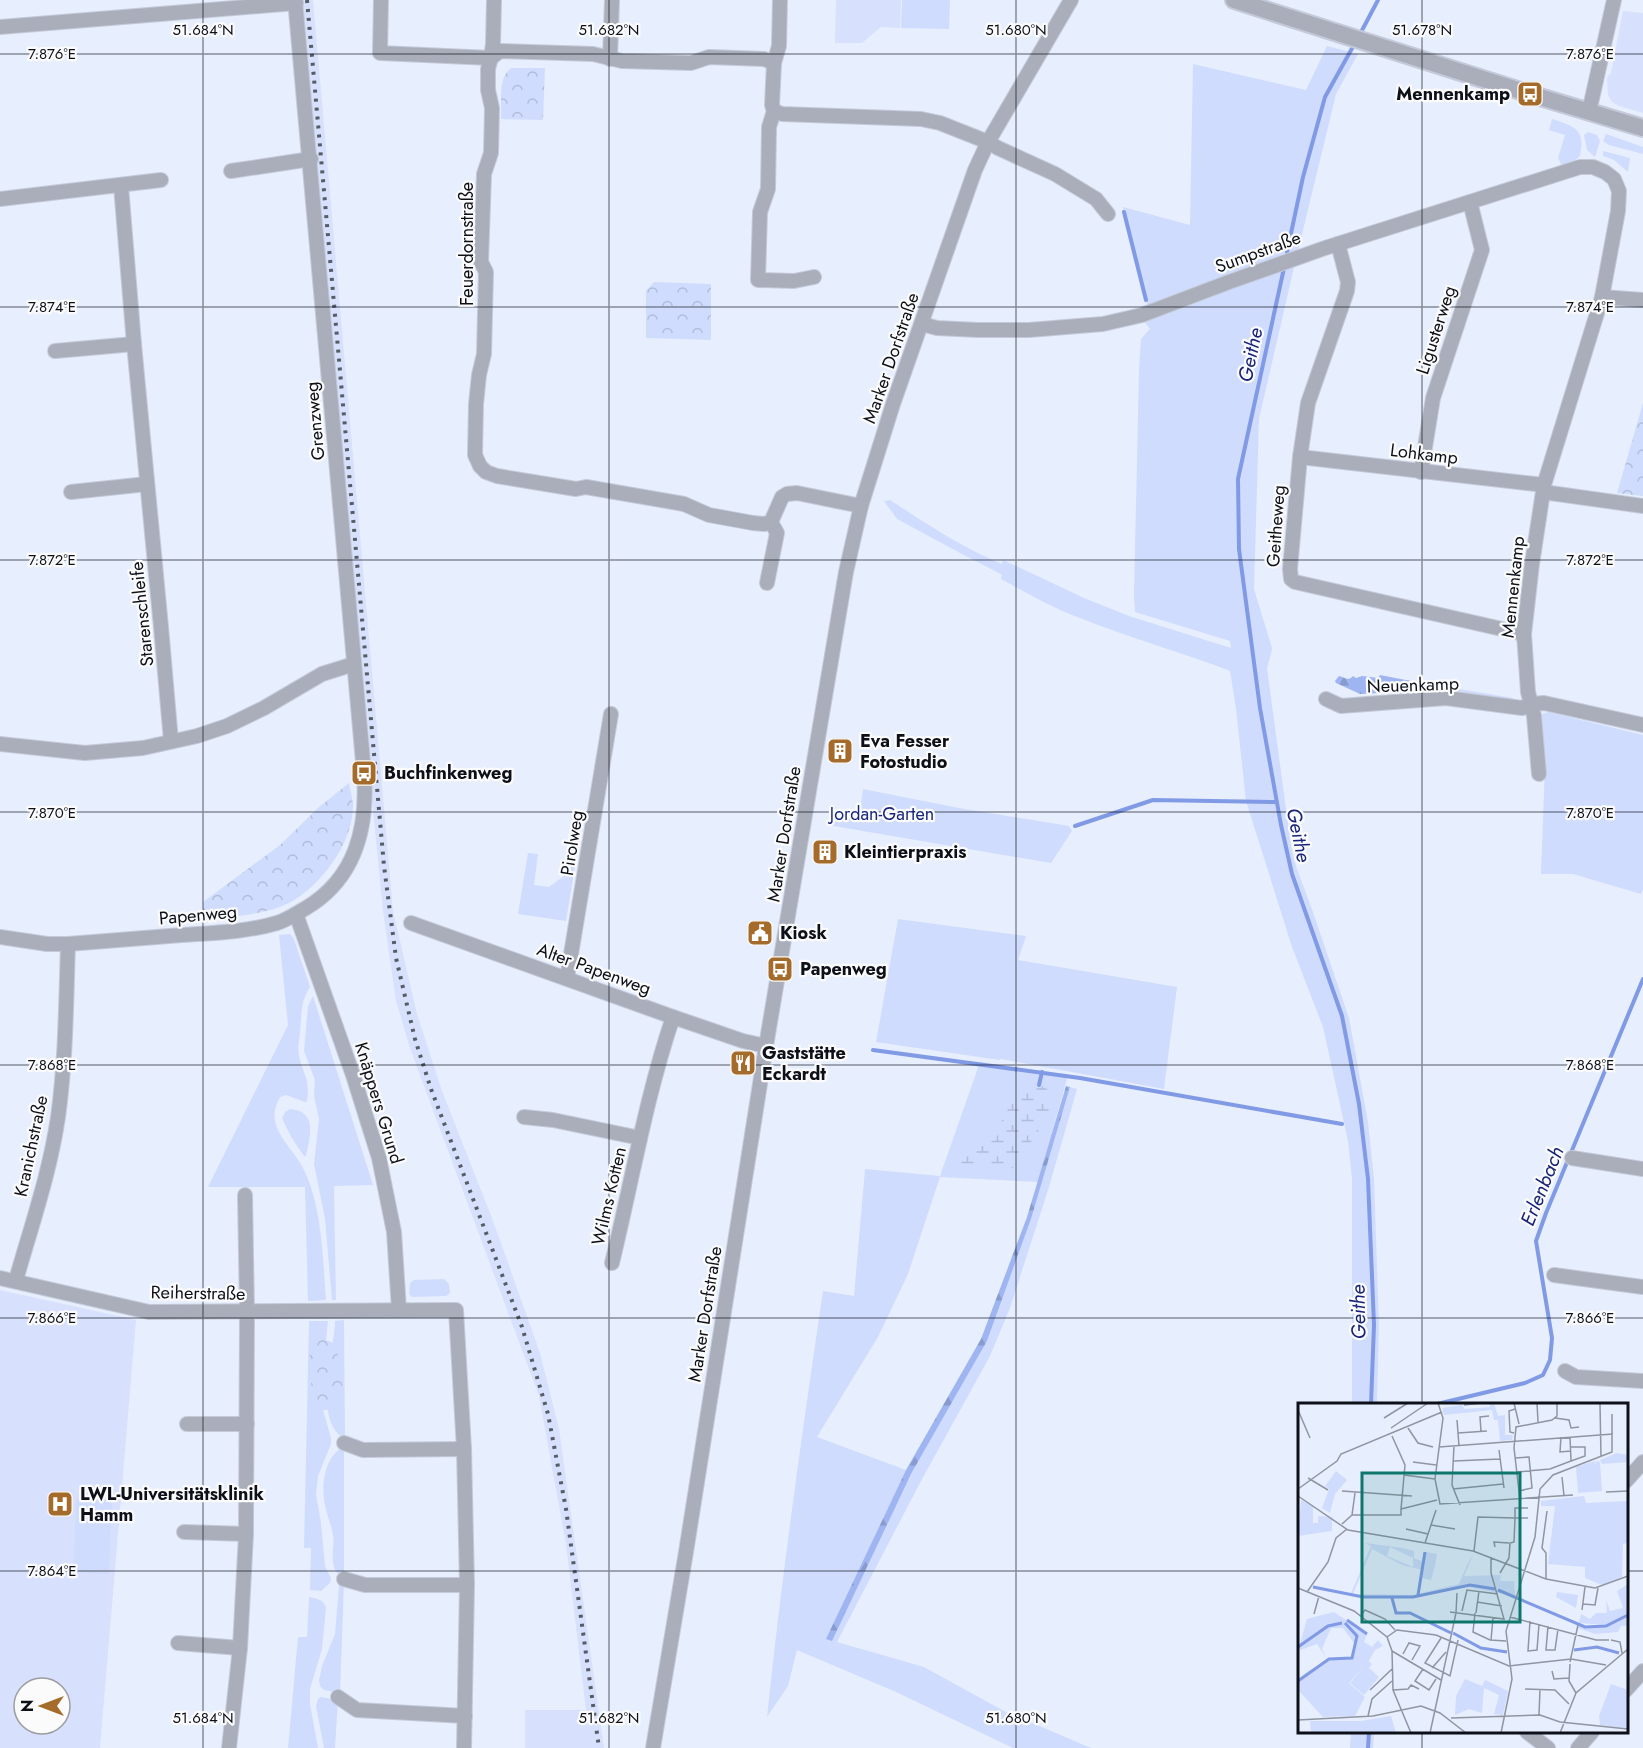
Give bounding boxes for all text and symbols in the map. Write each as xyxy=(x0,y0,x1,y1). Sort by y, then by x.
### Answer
text: 51.684°N xyxy=(172,19,234,41)
text: 51.682°N xyxy=(579,19,639,41)
text: 51.680°N xyxy=(985,19,1047,41)
text: 51.678°N xyxy=(1392,19,1452,41)
text: 7.876°E xyxy=(28,43,76,65)
text: 7.876°E xyxy=(1566,43,1614,65)
bus stop icon: Mennenkamp xyxy=(1515,79,1545,109)
place label: Mennenkamp xyxy=(1396,81,1510,107)
street label: Feuerdornstraße xyxy=(454,182,480,306)
street label: Sumpstraße xyxy=(1212,224,1304,280)
street label: Ligusterweg xyxy=(1409,282,1463,378)
street label: Marker Dorfstraße xyxy=(856,289,926,427)
text: 7.874°E xyxy=(28,296,76,318)
text: 7.874°E xyxy=(1566,296,1614,318)
water label: Geithe xyxy=(1231,325,1270,385)
street label: Grenzweg xyxy=(299,381,331,461)
street label: Lohkamp xyxy=(1389,437,1459,471)
street label: Geitheweg xyxy=(1260,484,1292,568)
street label: Mennenkamp xyxy=(1495,535,1531,639)
text: 7.872°E xyxy=(28,549,76,571)
text: 7.872°E xyxy=(1566,549,1614,571)
street label: Starenschleife xyxy=(124,560,160,668)
street label: Neuenkamp xyxy=(1366,670,1460,700)
place label: Eva Fesser Fotostudio xyxy=(860,728,950,775)
building icon: Eva Fesser Fotostudio xyxy=(825,736,855,766)
bus stop icon: Buchfinkenweg xyxy=(349,758,379,788)
place label: Buchfinkenweg xyxy=(384,760,512,786)
street label: Marker Dorfstraße xyxy=(760,764,808,904)
park label: Jordan-Garten xyxy=(828,801,934,827)
text: 7.870°E xyxy=(28,802,76,824)
text: 7.870°E xyxy=(1566,802,1614,824)
water label: Geithe xyxy=(1279,805,1318,865)
street label: Pirolweg xyxy=(554,808,590,878)
building icon: Kleintierpraxis xyxy=(810,837,840,867)
place label: Kleintierpraxis xyxy=(844,839,966,865)
street label: Papenweg xyxy=(158,899,238,931)
public building icon: Kiosk xyxy=(745,918,775,948)
place label: Kiosk xyxy=(780,920,827,946)
street label: Alter Papenweg xyxy=(533,936,655,1002)
bus stop icon: Papenweg xyxy=(765,954,795,984)
place label: Papenweg xyxy=(800,956,887,982)
street label: Knäppers Grund xyxy=(348,1039,410,1167)
place label: Gaststätte Eckardt xyxy=(762,1040,846,1087)
restaurant icon: Gaststätte Eckardt xyxy=(728,1048,758,1078)
text: 7.868°E xyxy=(28,1054,76,1076)
text: 7.868°E xyxy=(1566,1054,1614,1076)
street label: Kranichstraße xyxy=(8,1093,54,1199)
water label: Erlenbach xyxy=(1513,1142,1572,1230)
street label: Wilms Kotten xyxy=(585,1144,633,1248)
street label: Marker Dorfstraße xyxy=(681,1244,729,1384)
street label: Reiherstraße xyxy=(150,1279,246,1307)
water label: Geithe xyxy=(1344,1284,1373,1340)
text: 7.866°E xyxy=(28,1307,76,1329)
text: 7.866°E xyxy=(1566,1307,1614,1329)
inset map xyxy=(1298,1403,1628,1733)
place label: LWL-Universitätsklinik Hamm xyxy=(80,1481,264,1528)
hospital icon: LWL-Universitätsklinik Hamm xyxy=(45,1489,75,1519)
text: 7.864°E xyxy=(28,1560,76,1582)
north arrow xyxy=(12,1676,72,1736)
text: N xyxy=(16,1700,39,1712)
text: 51.684°N xyxy=(172,1707,234,1729)
text: 51.682°N xyxy=(579,1707,639,1729)
text: 51.680°N xyxy=(985,1707,1047,1729)

